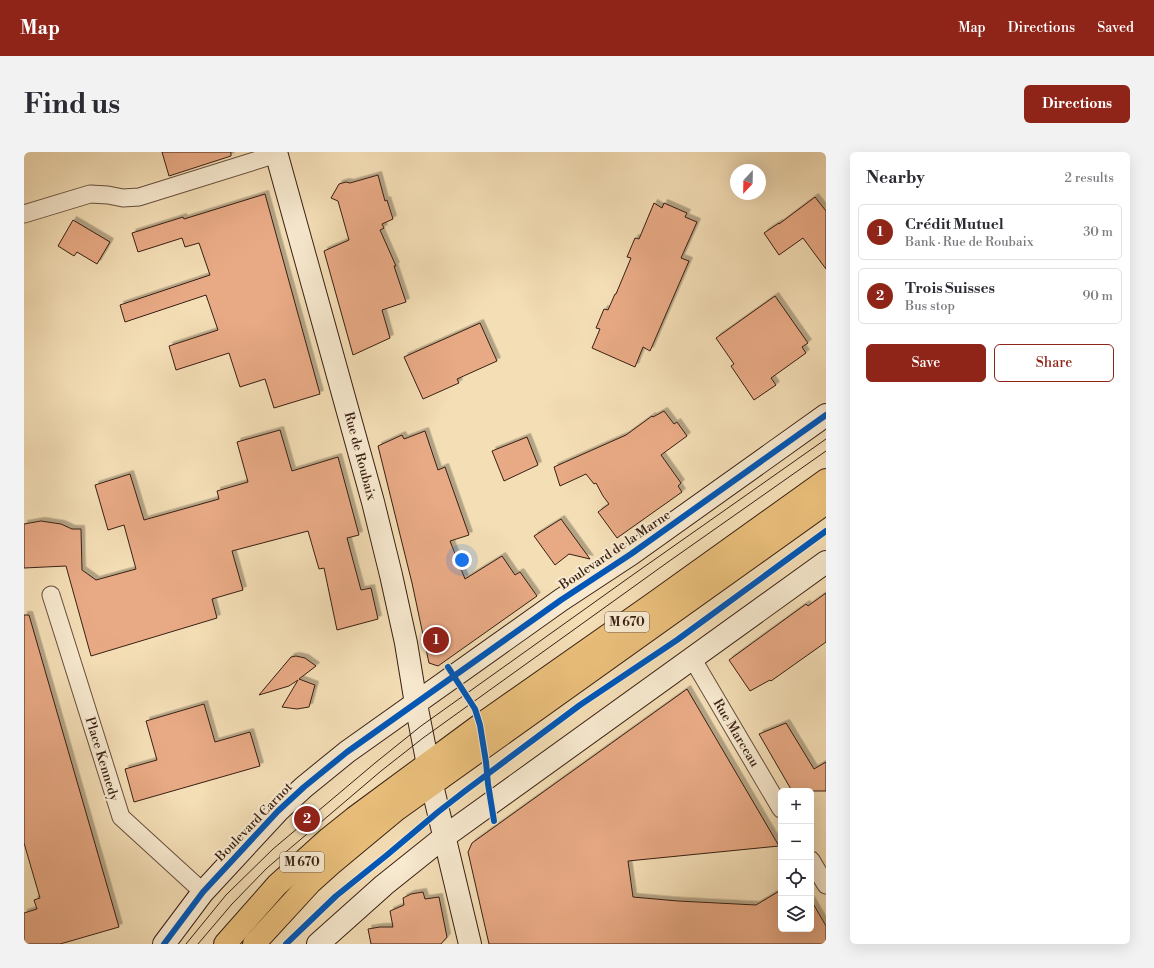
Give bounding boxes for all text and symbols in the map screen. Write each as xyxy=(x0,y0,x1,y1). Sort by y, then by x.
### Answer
text: Map xyxy=(20,16,60,40)
text: Map xyxy=(958,19,986,37)
text: Directions xyxy=(1008,19,1075,37)
text: Saved xyxy=(1097,19,1134,37)
button: Directions xyxy=(1024,85,1130,123)
text: Find us xyxy=(24,87,120,122)
north arrow xyxy=(730,164,766,200)
text: Nearby xyxy=(866,167,925,189)
text: 2 results xyxy=(1065,170,1114,186)
text: Crédit Mutuel xyxy=(905,215,1004,234)
text: 1 xyxy=(877,224,883,240)
text: 30 m xyxy=(1083,224,1113,240)
text: Bank · Rue de Roubaix xyxy=(905,234,1033,250)
text: Trois Suisses xyxy=(905,279,995,298)
text: 2 xyxy=(876,288,884,304)
text: 90 m xyxy=(1082,288,1113,304)
text: Bus stop xyxy=(905,298,955,314)
button: Save xyxy=(866,344,986,382)
button: Share xyxy=(994,344,1114,382)
street label: Rue de Roubaix xyxy=(341,410,380,502)
street label: Boulevard de la Marne xyxy=(556,507,674,594)
your location xyxy=(452,550,472,570)
road number: M 670 xyxy=(605,612,649,632)
pin: 1 xyxy=(423,625,449,655)
street label: Rue Marceau xyxy=(709,696,763,770)
street label: Place Kennedy xyxy=(82,715,123,804)
street label: Boulevard Carnot xyxy=(212,779,296,866)
map controls xyxy=(778,788,814,932)
button: + xyxy=(778,788,814,824)
pin: 2 xyxy=(294,804,320,834)
button: − xyxy=(778,824,814,860)
road number: M 670 xyxy=(280,852,324,872)
button: locate xyxy=(778,860,814,896)
button: layers xyxy=(778,896,814,932)

